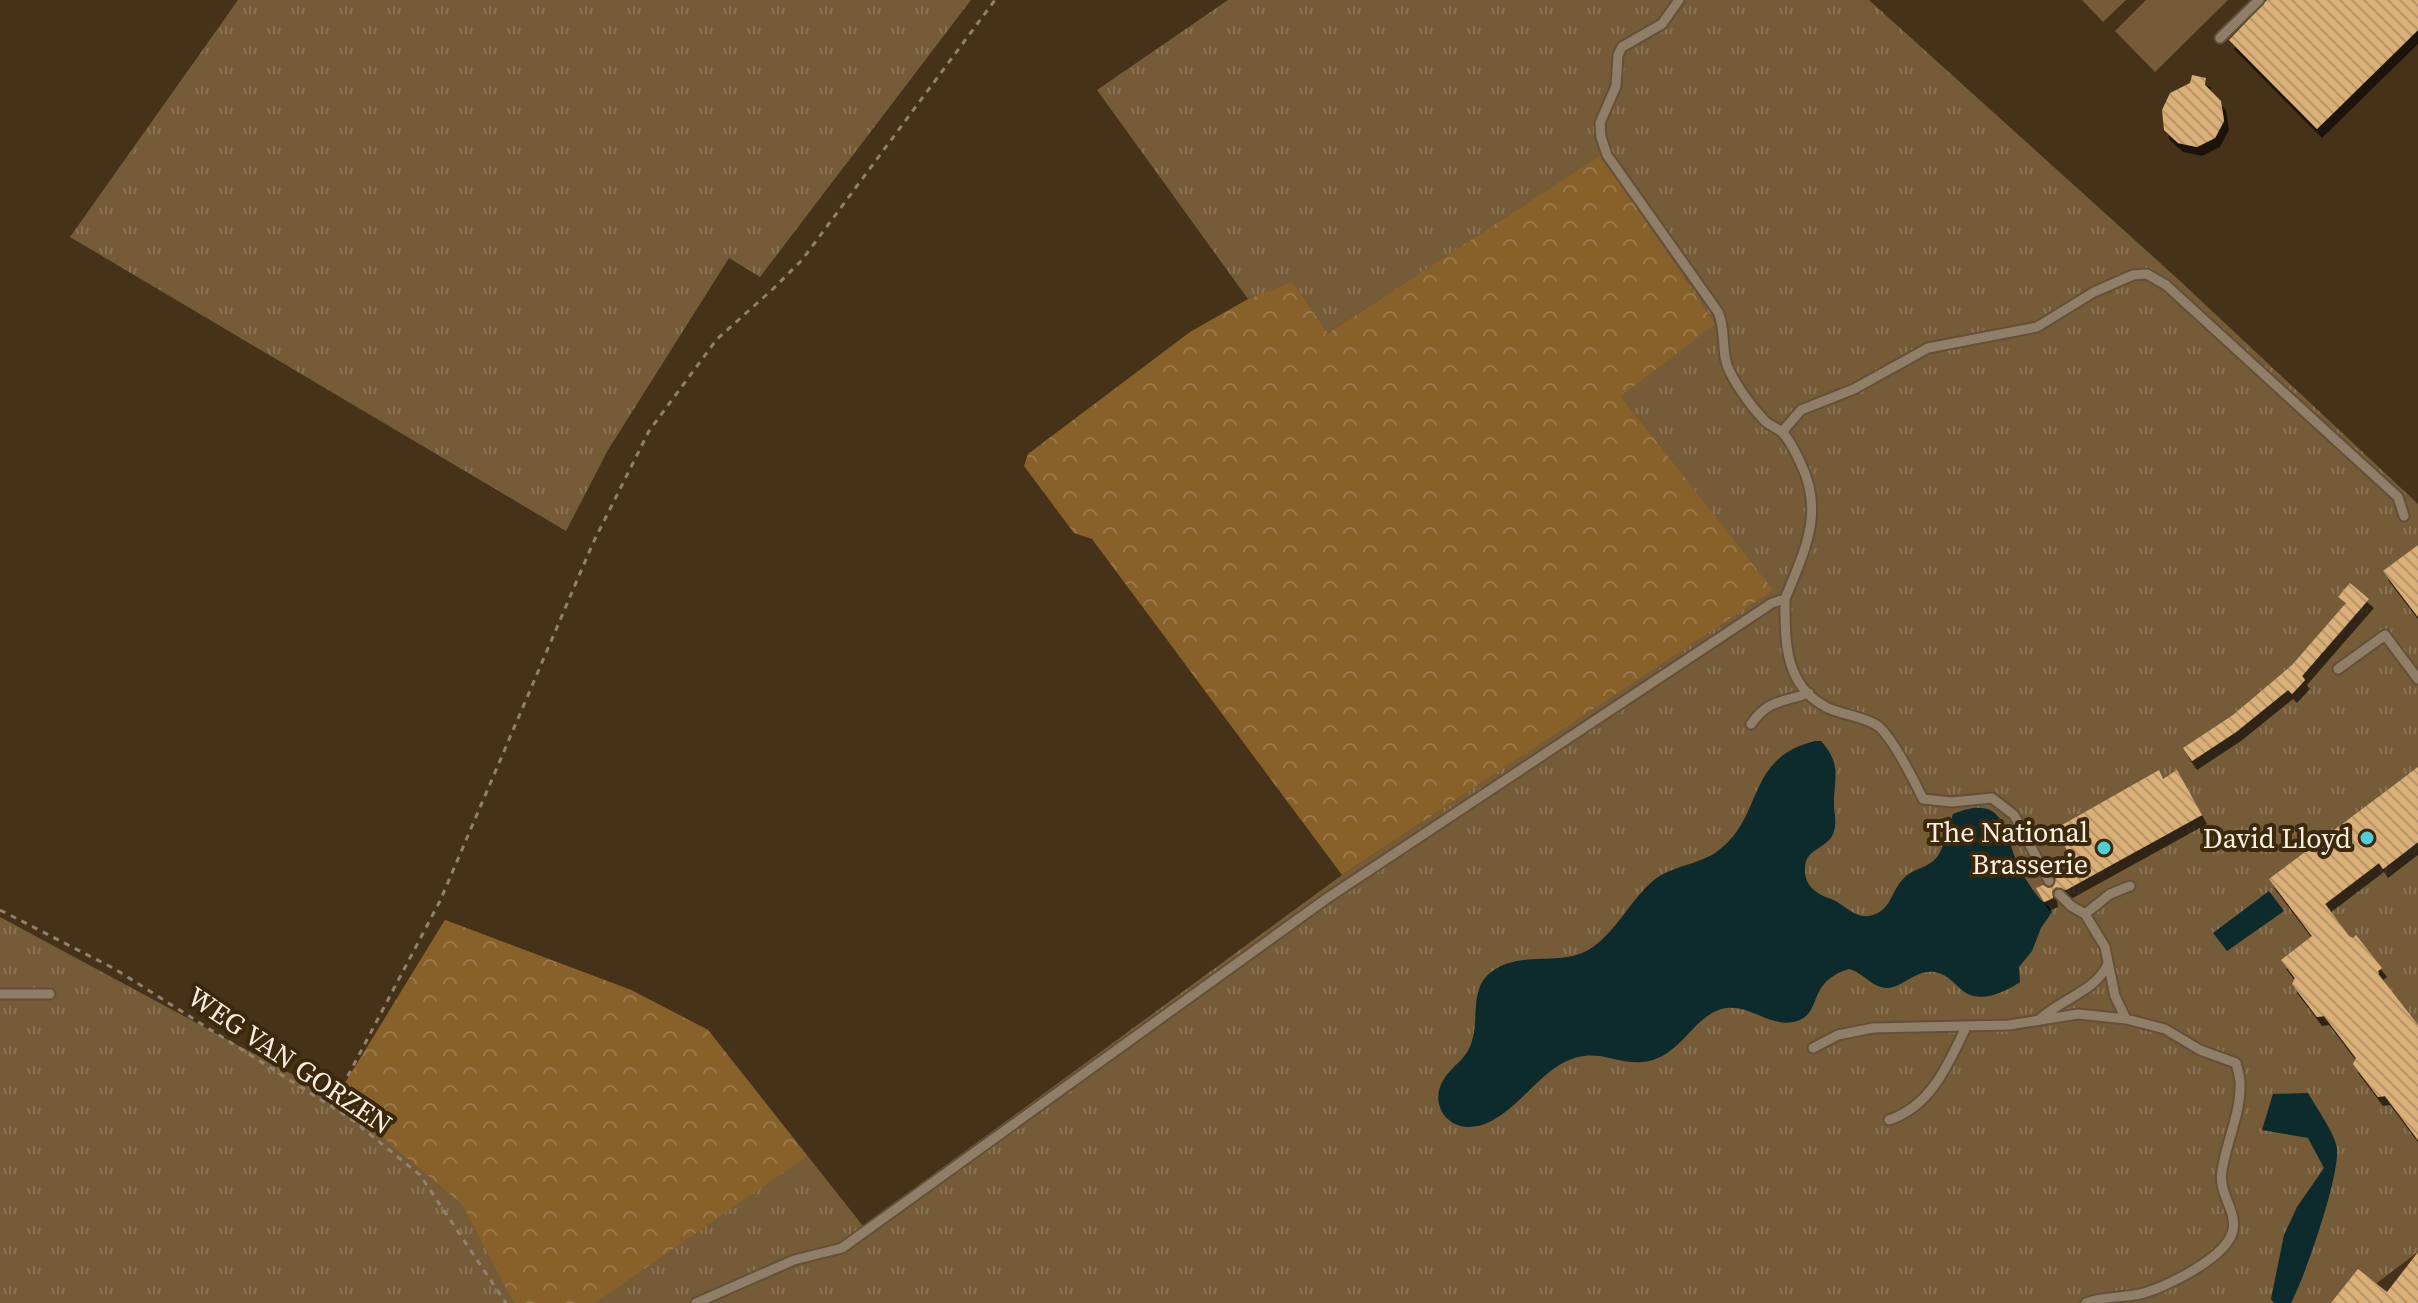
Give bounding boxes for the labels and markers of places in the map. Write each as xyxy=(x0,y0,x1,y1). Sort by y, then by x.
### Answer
place label: The National Brasserie xyxy=(1927,813,2088,883)
place label: David Lloyd xyxy=(2203,819,2351,857)
marker: David Lloyd xyxy=(2358,829,2376,847)
marker: The National Brasserie xyxy=(2095,839,2113,857)

